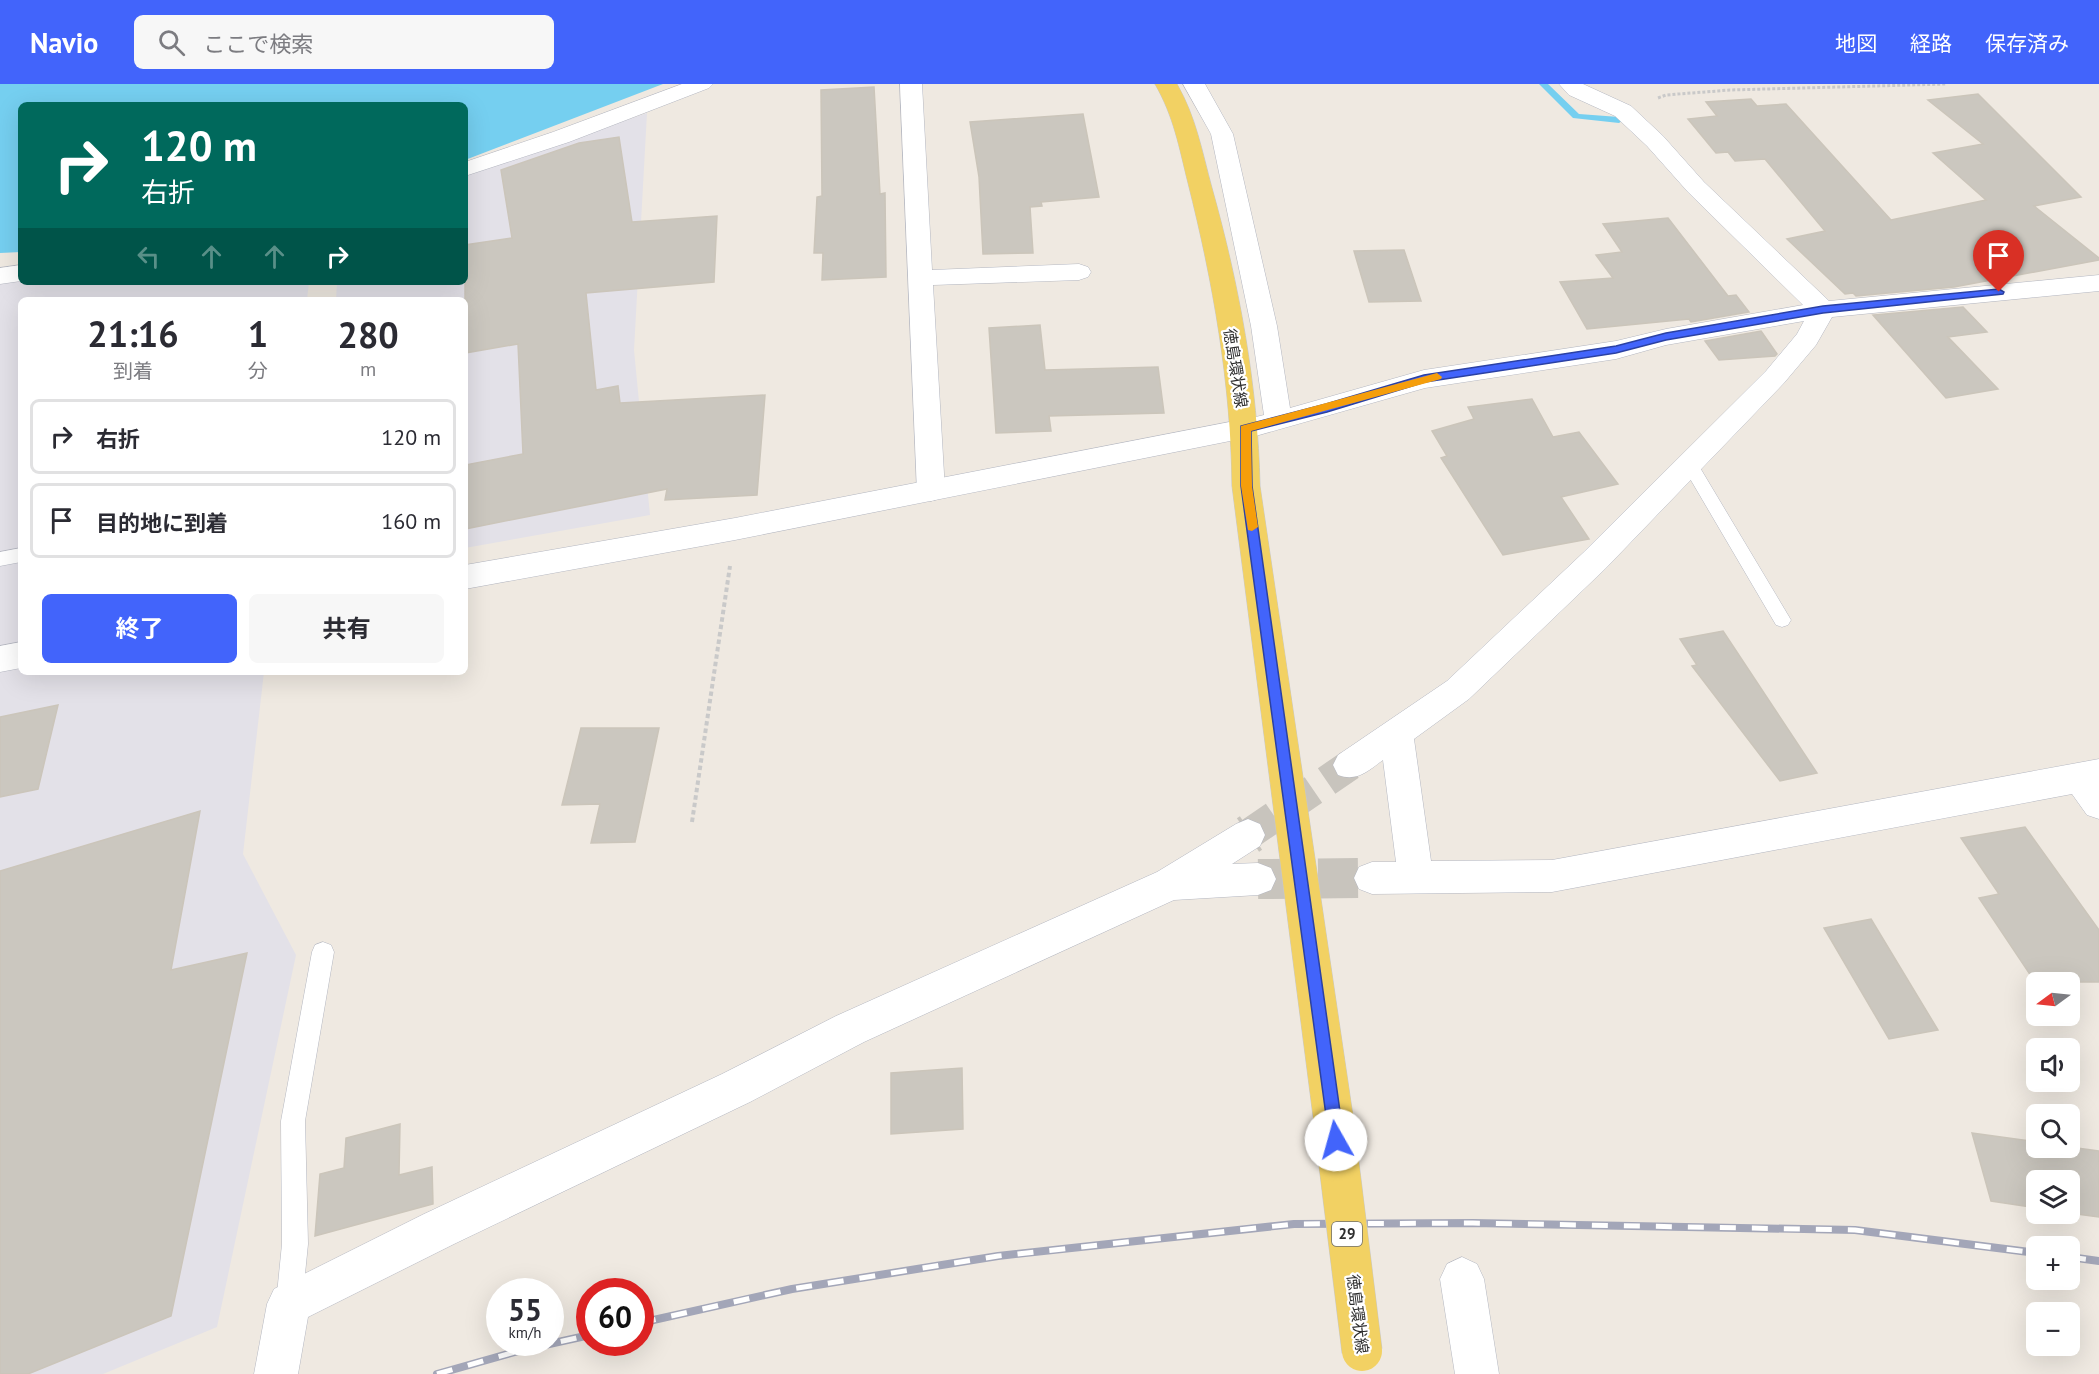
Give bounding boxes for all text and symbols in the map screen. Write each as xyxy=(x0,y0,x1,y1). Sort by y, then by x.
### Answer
search box xyxy=(134,15,554,69)
text: Navio xyxy=(30,24,98,61)
icon: search xyxy=(155,26,188,59)
text: ここで検索 xyxy=(203,30,313,58)
text: 地図 xyxy=(1835,30,1877,57)
text: 経路 xyxy=(1910,30,1952,57)
text: 保存済み xyxy=(1985,30,2069,57)
text: 120 m xyxy=(141,118,257,173)
icon: right xyxy=(42,126,120,204)
text: 右折 xyxy=(141,175,195,209)
pin xyxy=(1973,230,2024,292)
icon: arrive xyxy=(1982,239,2015,272)
icon: left xyxy=(132,240,165,273)
icon: ahead xyxy=(195,240,228,273)
icon: ahead xyxy=(258,240,291,273)
icon: right xyxy=(321,240,354,273)
text: 21:16 xyxy=(87,310,179,357)
text: 1 xyxy=(248,310,268,357)
text: 280 xyxy=(337,311,399,358)
street label: 徳島環状線 xyxy=(1220,327,1252,409)
text: m xyxy=(360,356,376,382)
text: 到着 xyxy=(113,358,153,384)
text: 分 xyxy=(248,358,268,384)
icon: right xyxy=(45,420,78,453)
text: 120 m xyxy=(381,423,441,451)
text: 右折 xyxy=(96,425,140,453)
icon: arrive xyxy=(45,504,78,537)
text: 160 m xyxy=(381,507,441,535)
text: 目的地に到着 xyxy=(96,509,228,537)
button: 終了 xyxy=(42,594,237,663)
button: 共有 xyxy=(249,594,444,663)
north arrow xyxy=(2026,972,2080,1026)
map controls xyxy=(2026,972,2080,1356)
button: sound xyxy=(2026,1038,2080,1092)
button: search xyxy=(2026,1104,2080,1158)
position arrow xyxy=(1304,1108,1368,1172)
button: layers xyxy=(2026,1170,2080,1224)
road number: 29 xyxy=(1332,1222,1362,1246)
button: + xyxy=(2026,1236,2080,1290)
street label: 徳島環状線 xyxy=(1343,1273,1373,1355)
speed limit sign: 60 xyxy=(576,1278,654,1356)
text: 55 xyxy=(508,1290,542,1329)
button: − xyxy=(2026,1302,2080,1356)
text: km/h xyxy=(509,1323,541,1342)

